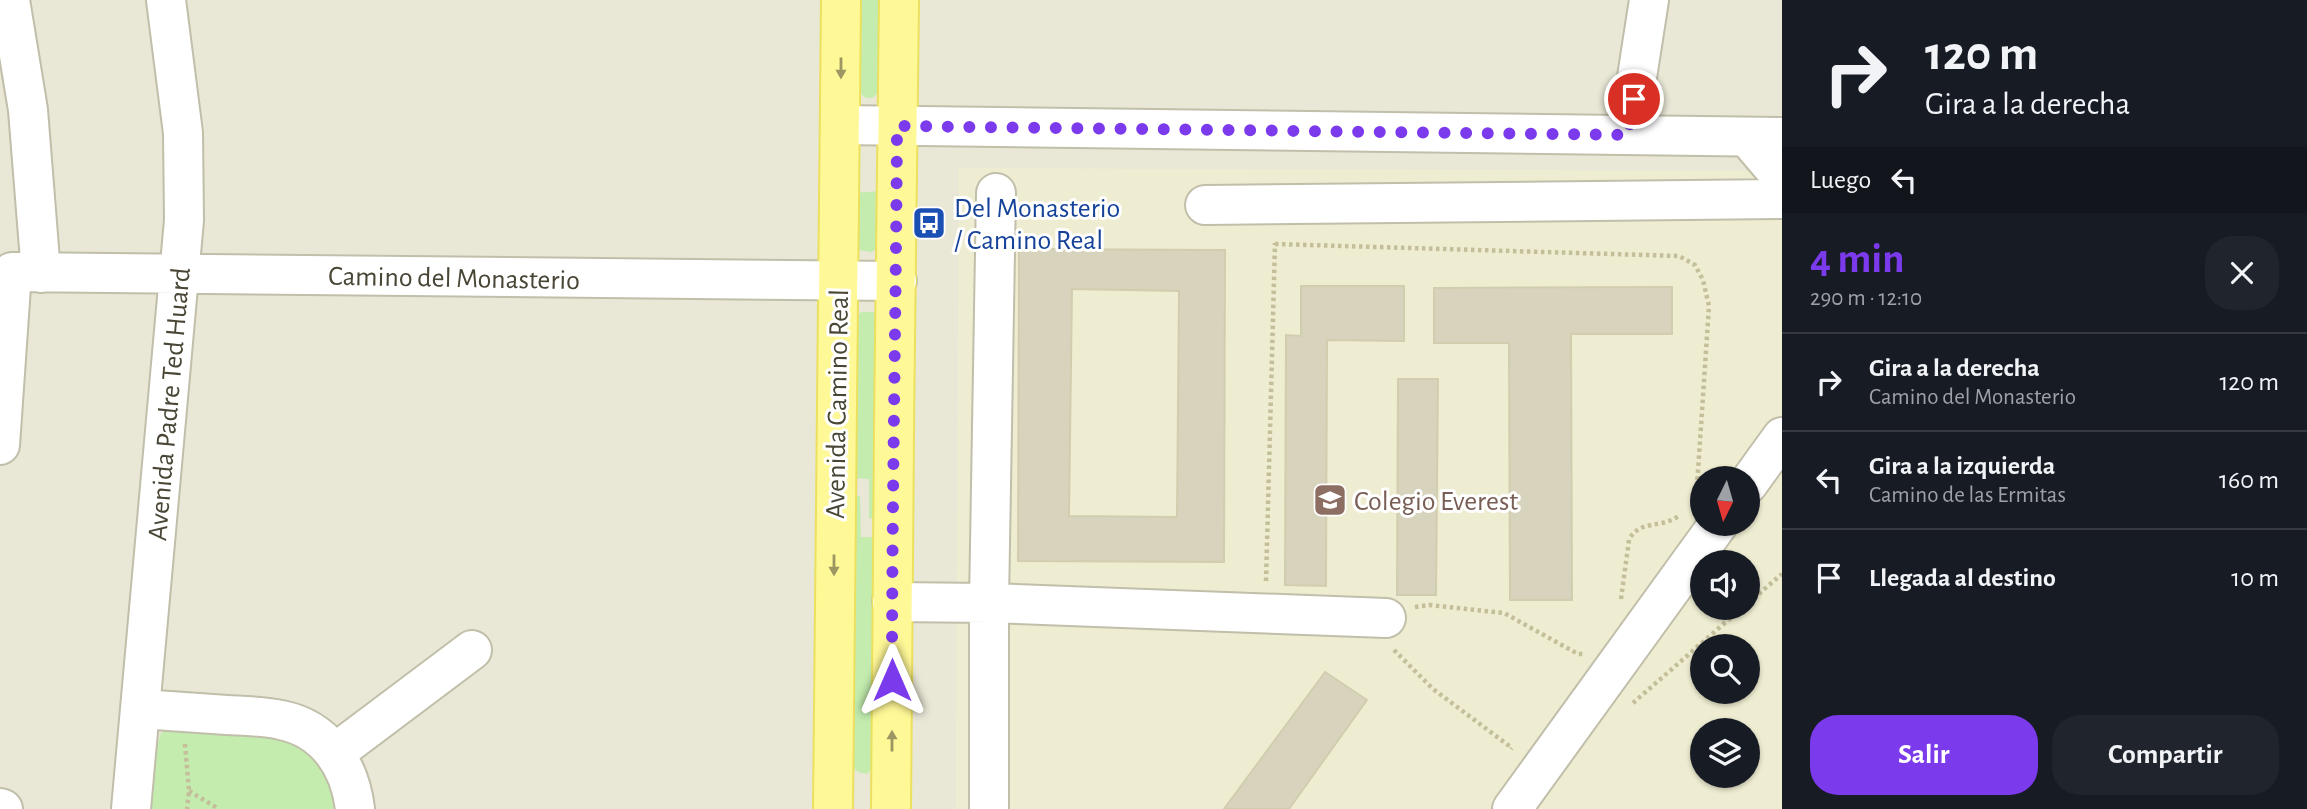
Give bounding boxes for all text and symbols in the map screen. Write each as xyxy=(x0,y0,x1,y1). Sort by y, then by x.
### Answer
icon: right xyxy=(1810,28,1901,119)
text: 120 m xyxy=(1925,30,2038,79)
one-way arrow xyxy=(835,57,847,79)
pin xyxy=(1604,69,1664,129)
icon: arrive xyxy=(1615,80,1653,118)
text: Gira a la derecha xyxy=(1925,88,2130,120)
icon: left xyxy=(1885,161,1923,199)
text: Luego xyxy=(1810,167,1871,193)
place label: Del Monasterio / Camino Real xyxy=(954,195,1120,255)
bus stop icon: Del Monasterio / Camino Real xyxy=(910,204,948,242)
button: close xyxy=(2205,236,2279,310)
text: 4 min xyxy=(1810,238,1905,280)
street label: Camino del Monasterio xyxy=(328,263,580,295)
street label: Avenida Padre Ted Huard xyxy=(144,266,196,542)
text: 290 m · 12:10 xyxy=(1810,287,1922,310)
street label: Avenida Camino Real xyxy=(822,289,854,519)
text: Gira a la derecha xyxy=(1869,355,2040,381)
icon: right xyxy=(1810,363,1848,401)
text: 120 m xyxy=(2219,369,2279,395)
text: Camino del Monasterio xyxy=(1869,386,2076,409)
text: Gira a la izquierda xyxy=(1869,453,2055,479)
icon: left xyxy=(1810,461,1848,499)
north arrow xyxy=(1690,466,1760,536)
map controls xyxy=(1690,466,1760,788)
text: 160 m xyxy=(2219,467,2279,493)
school or university icon: Colegio Everest xyxy=(1311,481,1349,519)
text: Camino de las Ermitas xyxy=(1869,484,2066,507)
place label: Colegio Everest xyxy=(1354,488,1518,516)
button: sound xyxy=(1690,550,1760,620)
one-way arrow xyxy=(828,554,840,576)
icon: arrive xyxy=(1810,559,1848,597)
text: Llegada al destino xyxy=(1869,565,2056,591)
text: 10 m xyxy=(2231,565,2279,591)
button: search xyxy=(1690,634,1760,704)
position arrow xyxy=(855,643,929,717)
button: Salir xyxy=(1810,715,2038,795)
button: Compartir xyxy=(2052,715,2279,795)
button: layers xyxy=(1690,718,1760,788)
one-way arrow xyxy=(886,730,897,752)

